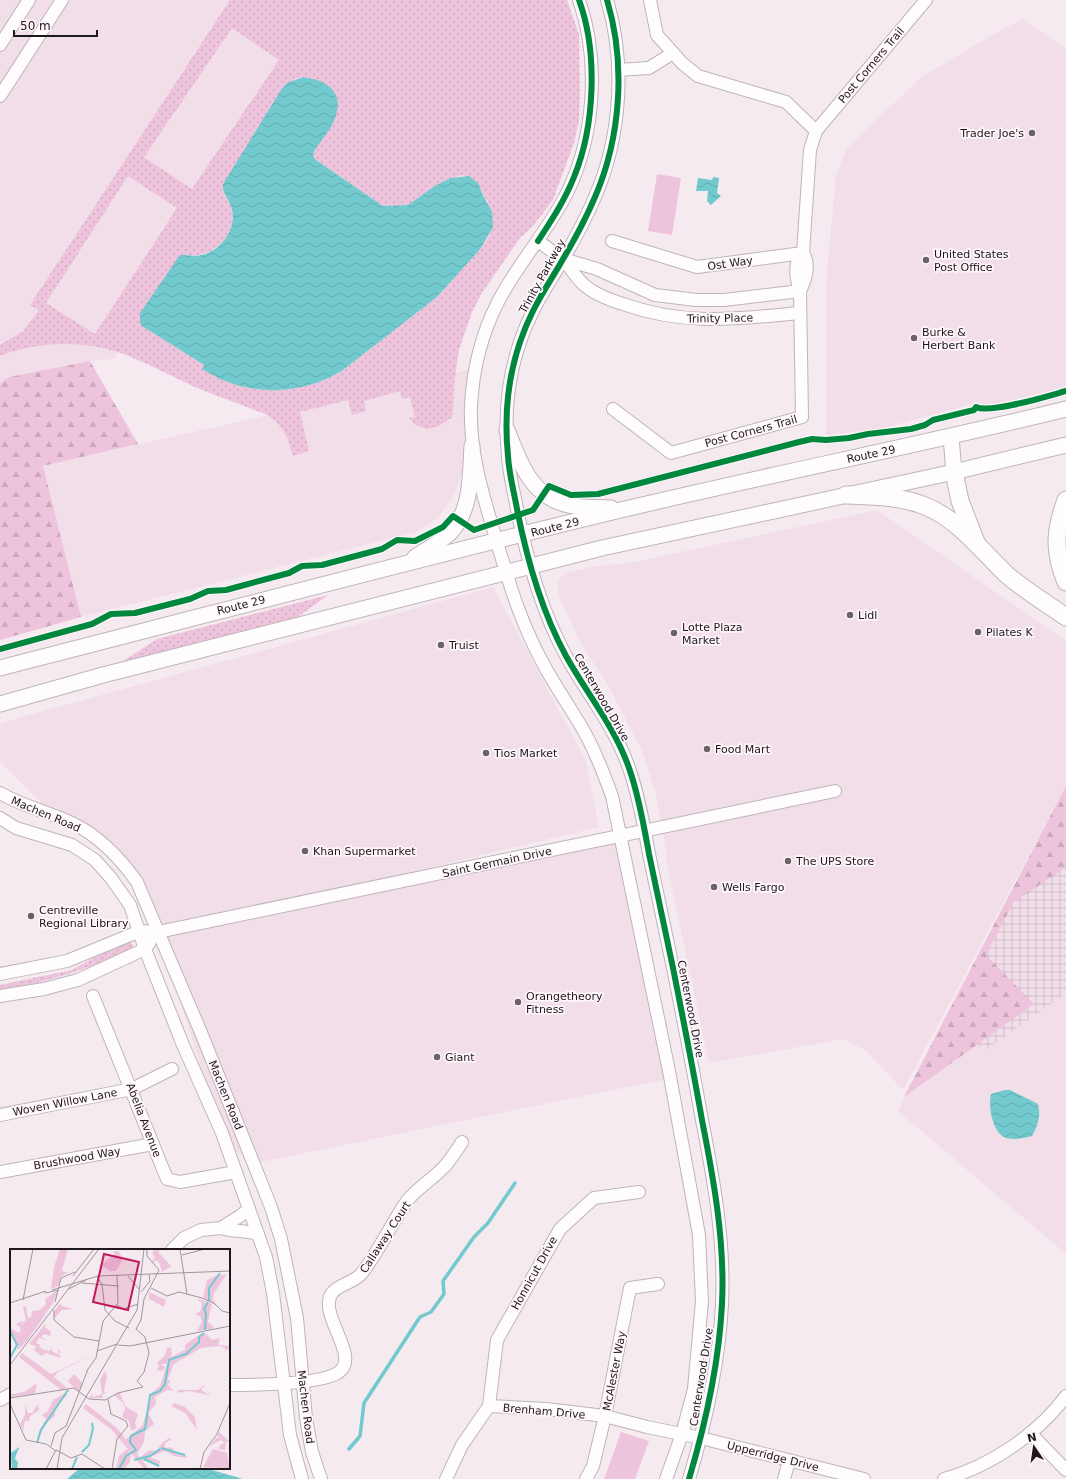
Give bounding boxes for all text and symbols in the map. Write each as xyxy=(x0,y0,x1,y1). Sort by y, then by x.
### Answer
scale bar xyxy=(14,12,97,38)
text: 50 m xyxy=(20,19,51,33)
street label: Post Corners Trail xyxy=(836,25,907,106)
place label: Trader Joe's xyxy=(959,127,1024,140)
marker: Trader Joe's xyxy=(1027,128,1037,138)
street label: Trinity Parkway xyxy=(516,236,568,317)
place label: United States Post Office xyxy=(934,248,1009,274)
street label: Ost Way xyxy=(707,254,754,273)
marker: United States Post Office xyxy=(921,255,931,265)
street label: Trinity Place xyxy=(686,311,753,326)
place label: Burke & Herbert Bank xyxy=(922,326,996,352)
marker: Burke & Herbert Bank xyxy=(909,333,919,343)
street label: Post Corners Trail xyxy=(703,413,799,450)
street label: Route 29 xyxy=(846,443,897,466)
street label: Route 29 xyxy=(530,515,581,540)
street label: Route 29 xyxy=(216,593,267,618)
place label: Lidl xyxy=(858,609,877,622)
marker: Lidl xyxy=(845,610,855,620)
place label: Lotte Plaza Market xyxy=(682,621,743,647)
place label: Pilates K xyxy=(986,626,1034,639)
marker: Pilates K xyxy=(973,627,983,637)
marker: Lotte Plaza Market xyxy=(669,628,679,638)
place label: Truist xyxy=(448,639,479,652)
marker: Truist xyxy=(436,640,446,650)
street label: Centerwood Drive xyxy=(571,651,632,744)
place label: Food Mart xyxy=(715,743,771,756)
marker: Food Mart xyxy=(702,744,712,754)
place label: Tios Market xyxy=(493,747,558,760)
marker: Tios Market xyxy=(481,748,491,758)
street label: Machen Road xyxy=(9,794,82,835)
street label: Saint Germain Drive xyxy=(441,844,553,880)
place label: Khan Supermarket xyxy=(313,845,416,858)
marker: Khan Supermarket xyxy=(300,846,310,856)
place label: The UPS Store xyxy=(795,855,874,868)
marker: The UPS Store xyxy=(783,856,793,866)
place label: Wells Fargo xyxy=(722,881,785,894)
marker: Wells Fargo xyxy=(709,882,719,892)
place label: Centreville Regional Library xyxy=(39,904,129,930)
marker: Centreville Regional Library xyxy=(26,911,36,921)
street label: Centerwood Drive xyxy=(675,959,706,1059)
place label: Orangetheory Fitness xyxy=(526,990,603,1016)
marker: Orangetheory Fitness xyxy=(513,997,523,1007)
place label: Giant xyxy=(445,1051,475,1064)
marker: Giant xyxy=(432,1052,442,1062)
street label: Machen Road xyxy=(206,1058,245,1132)
street label: Abelia Avenue xyxy=(123,1081,164,1159)
street label: Woven Willow Lane xyxy=(12,1086,119,1119)
street label: Brushwood Way xyxy=(33,1144,122,1173)
street label: Callaway Court xyxy=(357,1198,414,1276)
street label: Honnicut Drive xyxy=(509,1234,560,1312)
inset map xyxy=(10,1249,230,1469)
street label: Centerwood Drive xyxy=(687,1327,716,1427)
street label: McAlester Way xyxy=(600,1330,629,1412)
street label: Machen Road xyxy=(295,1369,316,1445)
street label: Brenham Drive xyxy=(502,1401,586,1422)
north arrow xyxy=(1014,1427,1054,1467)
text: N xyxy=(1026,1430,1038,1445)
street label: Upperridge Drive xyxy=(726,1439,820,1474)

